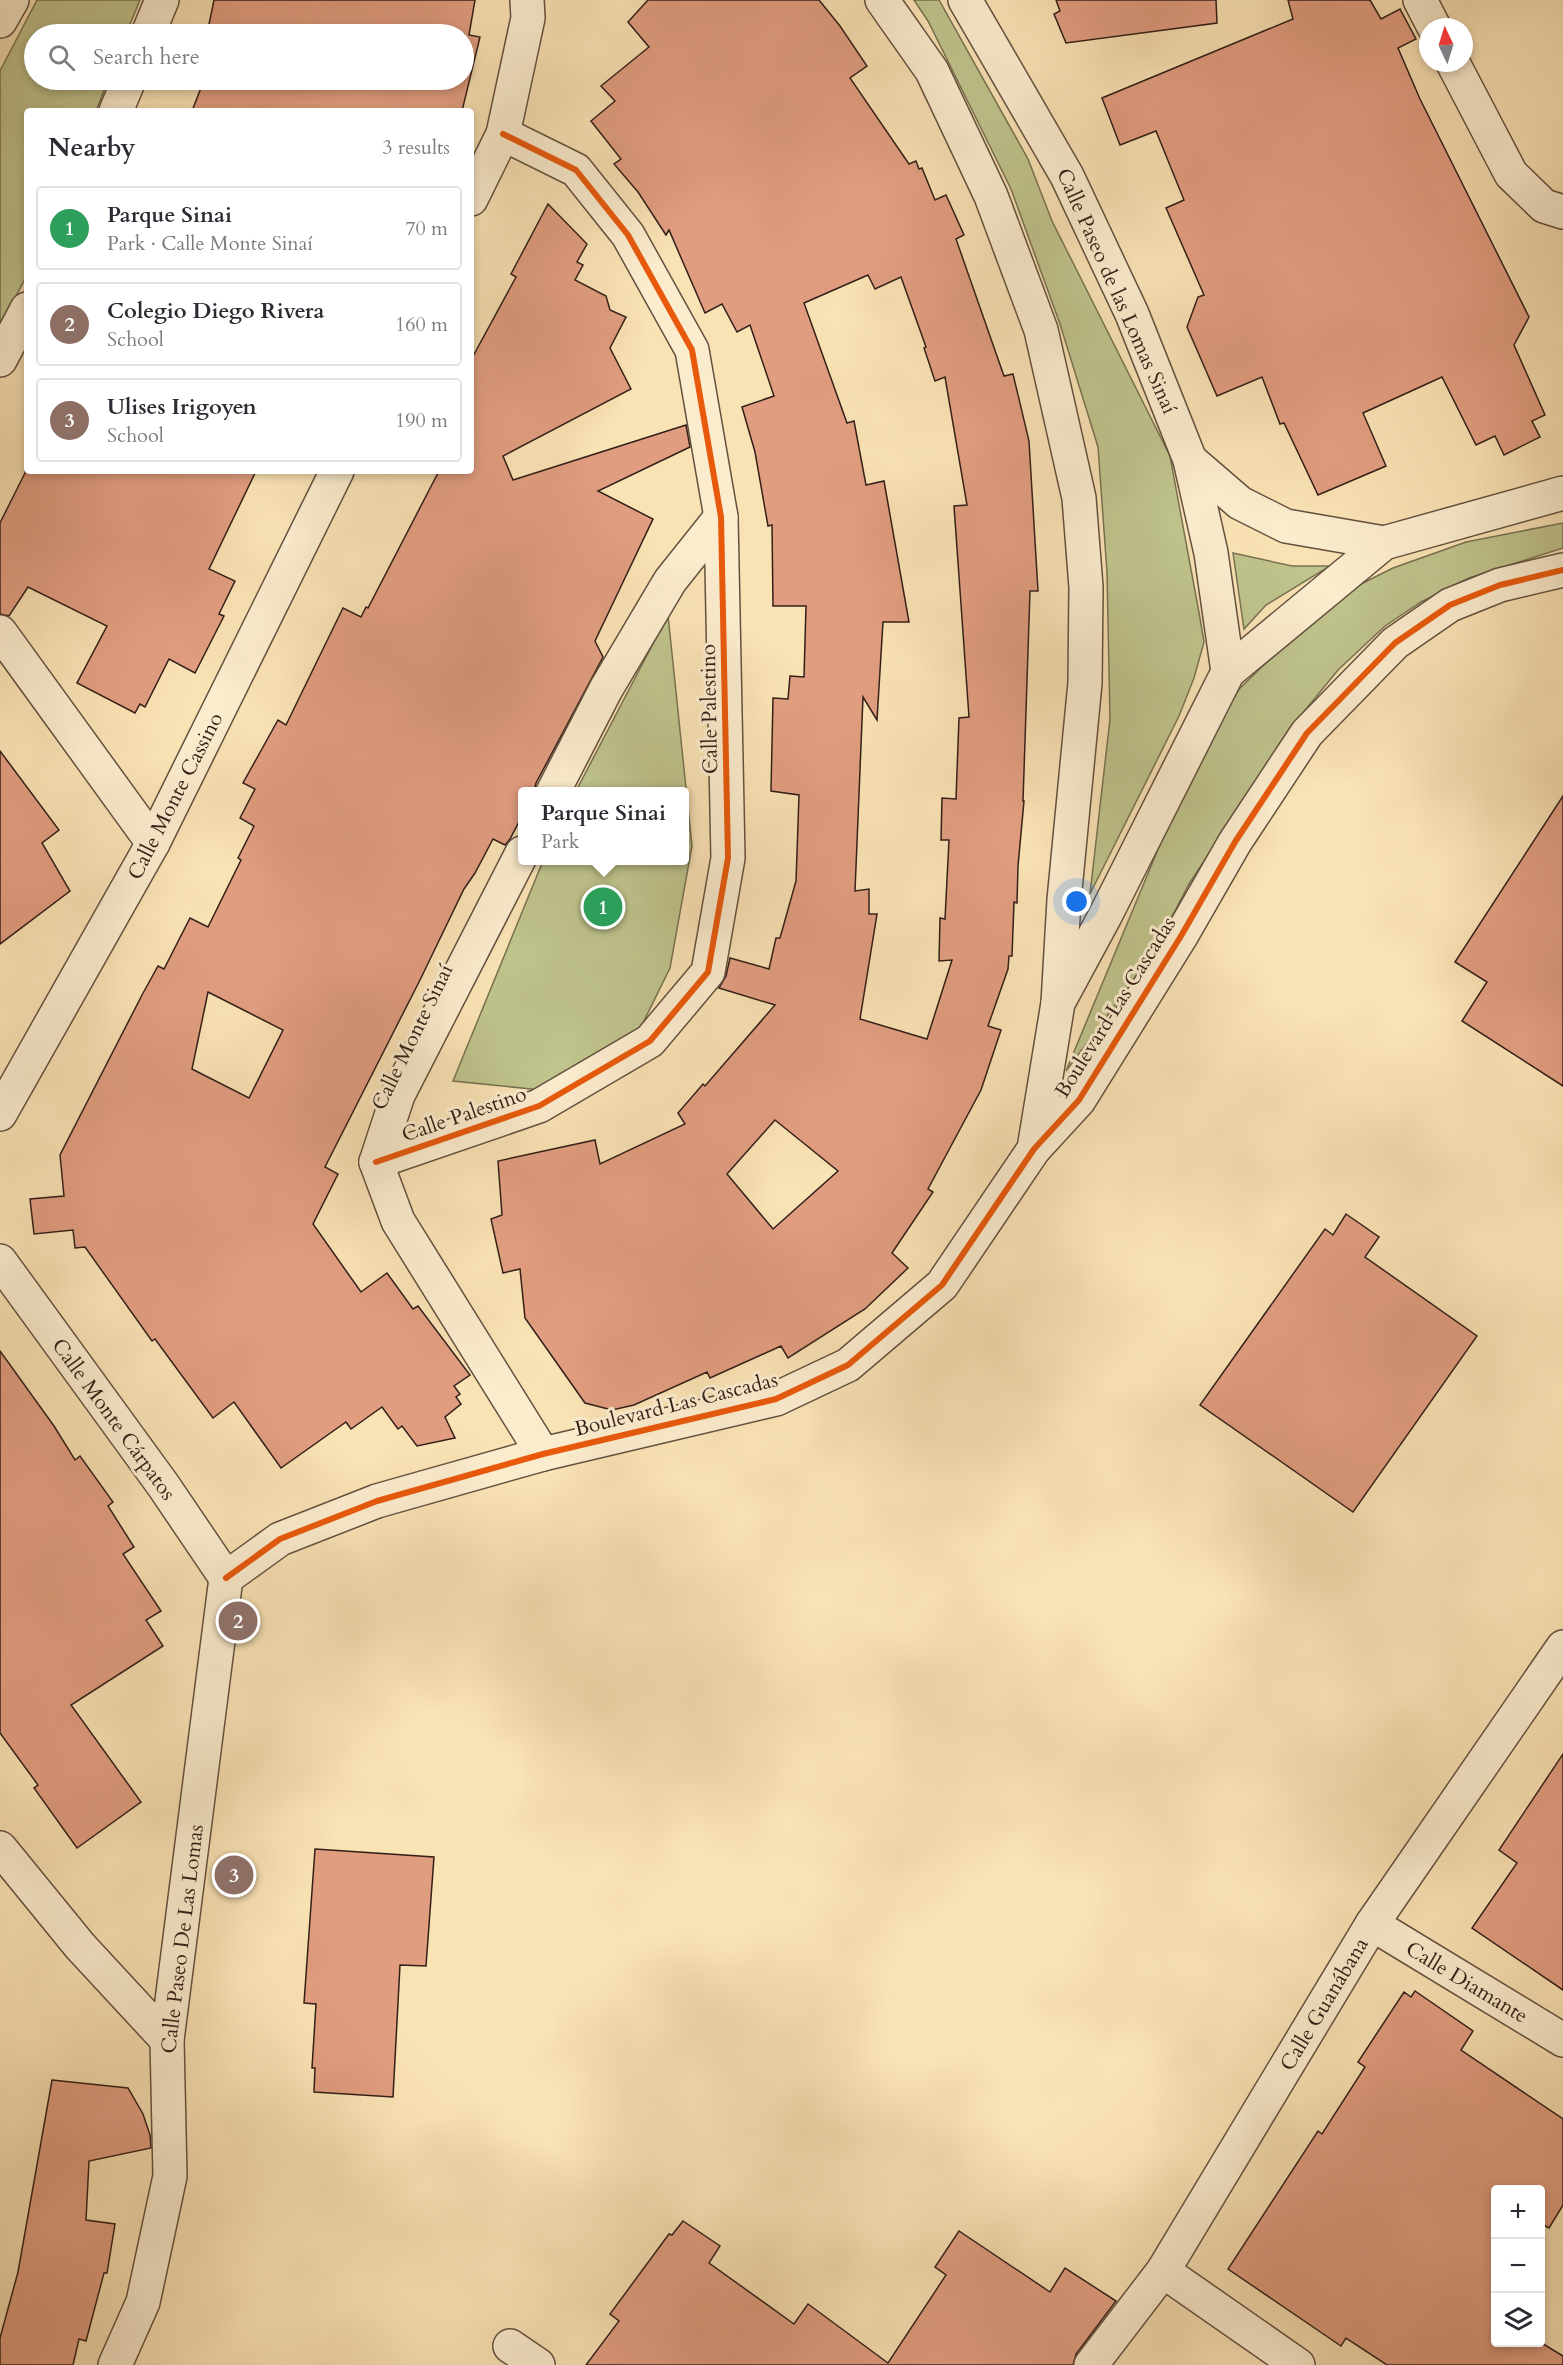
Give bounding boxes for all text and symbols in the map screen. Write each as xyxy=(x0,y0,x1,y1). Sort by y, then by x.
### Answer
north arrow xyxy=(1419,18,1473,72)
search box xyxy=(24,24,474,90)
icon: search xyxy=(45,41,78,74)
text: Search here xyxy=(93,42,200,72)
text: Nearby xyxy=(48,130,136,165)
text: 3 results xyxy=(382,134,450,161)
street label: Calle Paseo de las Lomas Sinaí xyxy=(1049,164,1184,419)
text: Parque Sinai xyxy=(107,200,232,230)
text: 1 xyxy=(64,215,75,242)
text: 70 m xyxy=(405,215,448,242)
text: Park · Calle Monte Sinaí xyxy=(107,230,313,257)
text: Colegio Diego Rivera xyxy=(107,296,324,326)
text: 2 xyxy=(64,311,75,338)
text: 160 m xyxy=(395,311,448,338)
text: School xyxy=(107,326,164,353)
text: Ulises Irigoyen xyxy=(107,392,257,422)
text: 3 xyxy=(64,407,75,434)
text: 190 m xyxy=(395,407,448,434)
text: School xyxy=(107,422,164,449)
street label: Calle Palestino xyxy=(694,644,725,774)
street label: Calle Monte Cassino xyxy=(121,708,230,885)
popup xyxy=(518,787,689,865)
text: Parque Sinai xyxy=(541,798,666,828)
text: Park xyxy=(541,828,579,855)
pin: 1 xyxy=(584,884,622,930)
your location xyxy=(1062,887,1091,916)
street label: Boulevard Las Cascadas xyxy=(1048,911,1183,1103)
street label: Calle Monte Sinaí xyxy=(365,959,460,1115)
street label: Calle Palestino xyxy=(398,1080,530,1149)
street label: Calle Monte Cárpatos xyxy=(45,1332,182,1506)
street label: Boulevard Las Cascadas xyxy=(571,1365,781,1444)
pin: 2 xyxy=(218,1598,258,1644)
street label: Calle Paseo De Las Lomas xyxy=(154,1823,211,2055)
pin: 3 xyxy=(214,1852,254,1898)
street label: Calle Guanábana xyxy=(1273,1932,1376,2076)
street label: Calle Diamante xyxy=(1400,1934,1533,2030)
map controls xyxy=(1491,2185,1545,2347)
button: + xyxy=(1491,2185,1545,2239)
button: − xyxy=(1491,2239,1545,2293)
button: layers xyxy=(1491,2293,1545,2347)

